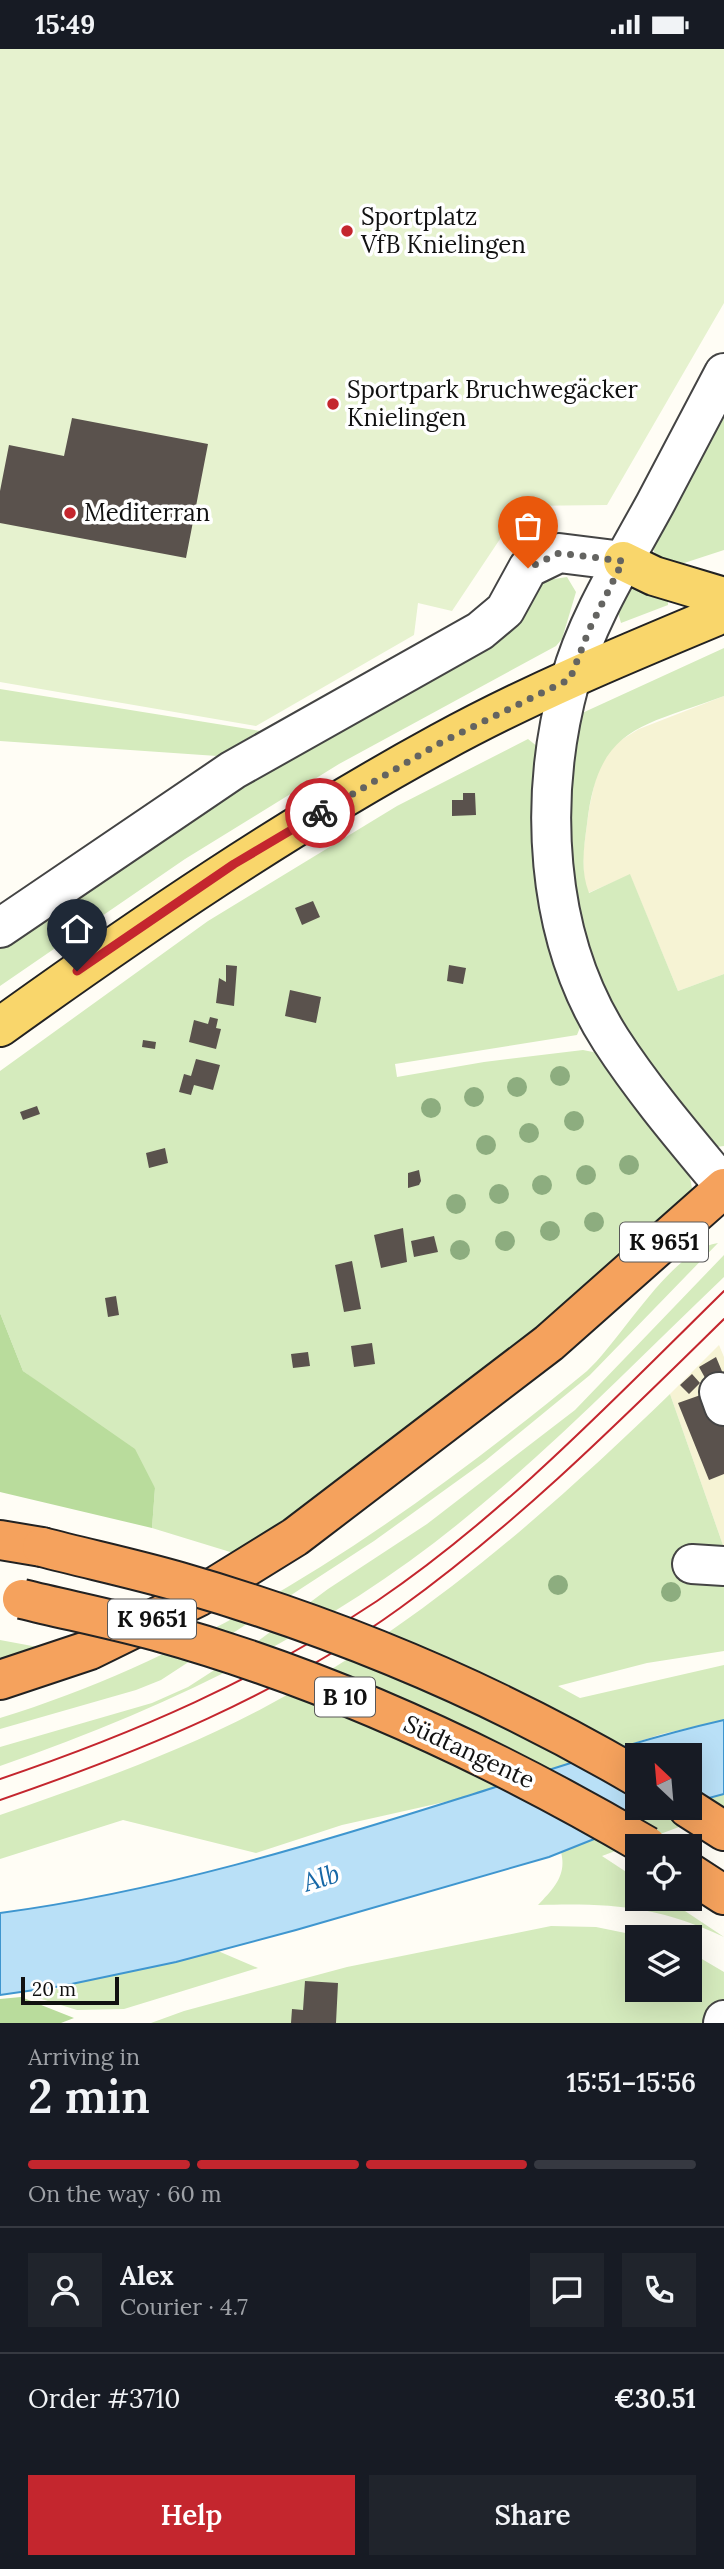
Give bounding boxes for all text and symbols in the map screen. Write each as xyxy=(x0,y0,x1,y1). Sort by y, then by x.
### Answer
text: 15:49 xyxy=(35,8,95,41)
place label: Sportplatz VfB Knielingen xyxy=(360,201,526,260)
marker: Sportplatz VfB Knielingen xyxy=(339,223,355,239)
place label: Sportpark Bruchwegäcker Knielingen xyxy=(347,374,638,433)
marker: Sportpark Bruchwegäcker Knielingen xyxy=(325,396,341,412)
pin xyxy=(498,496,558,568)
place label: Mediterran xyxy=(84,497,210,528)
marker: Mediterran xyxy=(62,505,78,521)
icon: bag xyxy=(509,507,547,545)
courier xyxy=(285,778,355,848)
icon: bike xyxy=(301,794,339,832)
pin xyxy=(47,899,107,971)
icon: home xyxy=(58,910,96,948)
road number: K 9651 xyxy=(620,1223,708,1261)
road number: K 9651 xyxy=(108,1599,196,1639)
road number: B 10 xyxy=(315,1677,375,1716)
street label: Südtangente xyxy=(399,1708,540,1795)
north arrow xyxy=(625,1743,702,1820)
map controls xyxy=(625,1743,702,2002)
button: locate xyxy=(625,1834,702,1911)
water label: Alb xyxy=(297,1856,343,1899)
button: layers xyxy=(625,1925,702,2002)
scale bar xyxy=(21,1974,119,2006)
text: 20 m xyxy=(32,1977,76,2001)
text: Arriving in xyxy=(28,2042,140,2071)
text: 15:51–15:56 xyxy=(567,2066,696,2099)
text: 2 min xyxy=(28,2067,150,2126)
text: On the way · 60 m xyxy=(28,2179,221,2208)
button: person xyxy=(28,2253,102,2327)
button: chat xyxy=(530,2253,604,2327)
button: phone xyxy=(622,2253,696,2327)
text: Alex xyxy=(120,2259,174,2292)
text: Courier · 4.7 xyxy=(120,2292,248,2321)
text: Order #3710 xyxy=(28,2382,181,2415)
text: €30.51 xyxy=(614,2382,696,2415)
button: Help xyxy=(28,2475,355,2555)
button: Share xyxy=(369,2475,696,2555)

